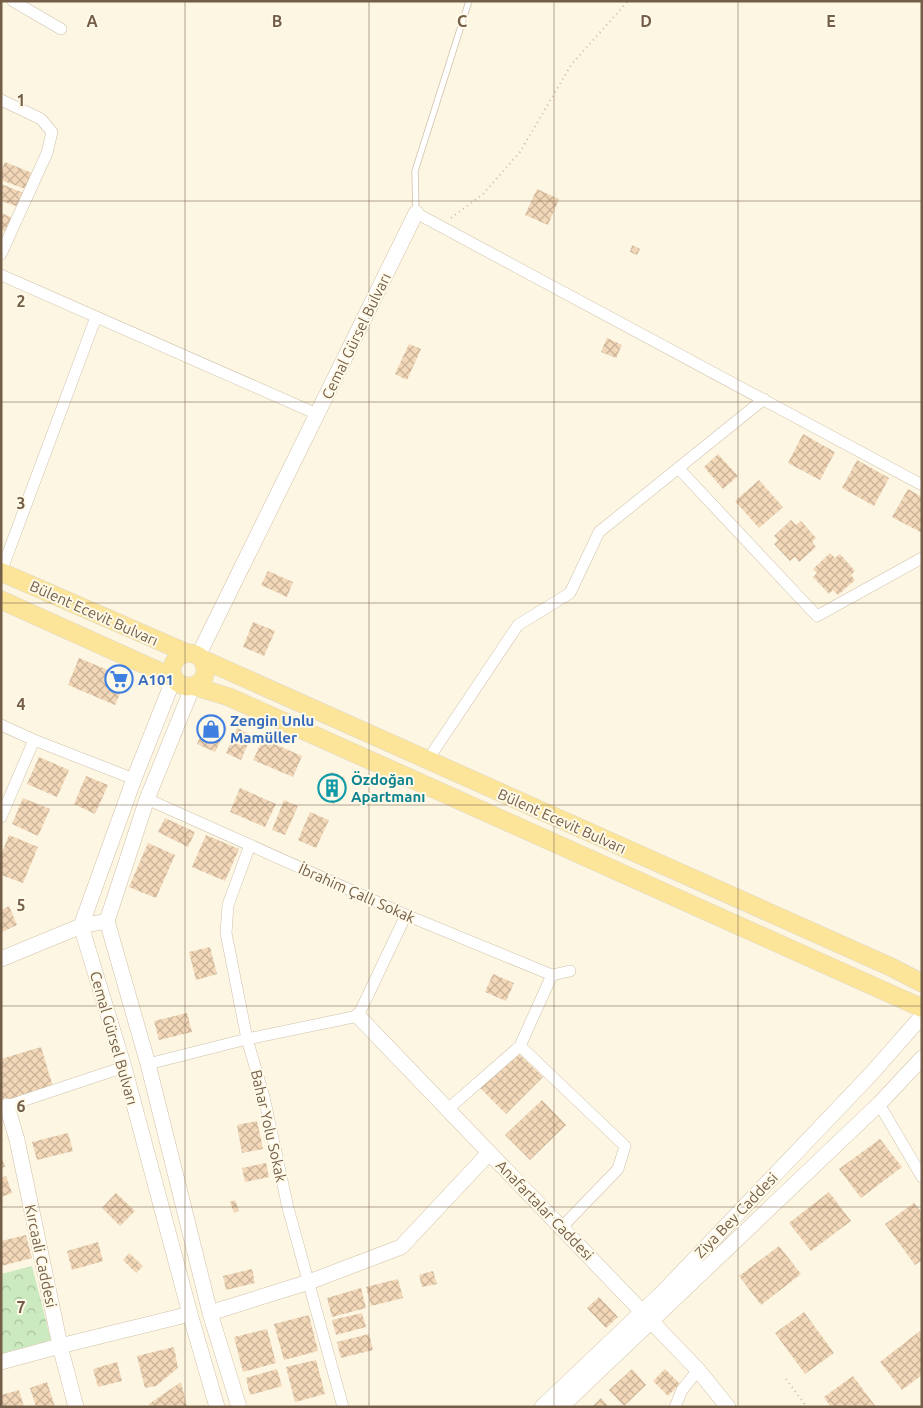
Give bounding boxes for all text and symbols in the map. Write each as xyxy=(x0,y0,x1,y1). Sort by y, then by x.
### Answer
text: A xyxy=(86,12,98,30)
text: B xyxy=(272,12,282,30)
text: C xyxy=(457,12,467,30)
text: D xyxy=(640,12,652,30)
text: E xyxy=(826,12,836,30)
text: 1 xyxy=(16,91,26,109)
street label: Cemal Gürsel Bulvarı xyxy=(318,270,394,402)
text: 2 xyxy=(16,292,26,310)
text: 3 xyxy=(16,494,26,512)
street label: Bülent Ecevit Bulvarı xyxy=(27,577,161,649)
supermarket icon: A101 xyxy=(104,664,134,694)
place label: A101 xyxy=(138,671,174,688)
text: 4 xyxy=(16,695,26,713)
place label: Zengin Unlu Mamüller xyxy=(230,712,314,746)
shop icon: Zengin Unlu Mamüller xyxy=(196,714,226,744)
place label: Özdoğan Apartmanı xyxy=(351,771,425,805)
building icon: Özdoğan Apartmanı xyxy=(317,773,347,803)
street label: Bülent Ecevit Bulvarı xyxy=(495,785,629,857)
street label: İbrahim Çallı Sokak xyxy=(296,860,418,927)
text: 5 xyxy=(16,896,26,914)
street label: Cemal Gürsel Bulvarı xyxy=(87,969,141,1107)
street label: Bahar Yolu Sokak xyxy=(248,1068,290,1184)
text: 6 xyxy=(16,1097,26,1115)
street label: Anafartalar Caddesi xyxy=(493,1156,597,1264)
street label: Ziya Bey Caddesi xyxy=(691,1169,781,1261)
street label: Kırcaali Caddesi xyxy=(22,1203,60,1309)
text: 7 xyxy=(16,1298,26,1316)

